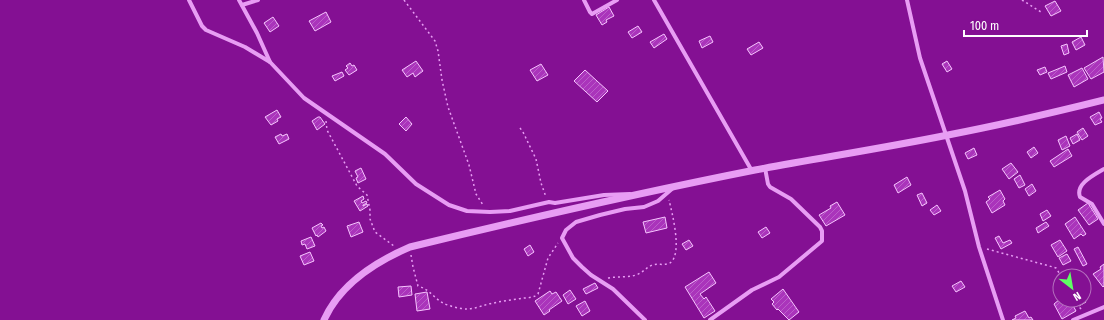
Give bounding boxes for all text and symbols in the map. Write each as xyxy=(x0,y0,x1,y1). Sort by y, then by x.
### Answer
scale bar xyxy=(964,12,1087,38)
text: 100 m xyxy=(970,19,999,33)
north arrow xyxy=(1052,268,1092,308)
text: N xyxy=(1071,289,1083,303)

